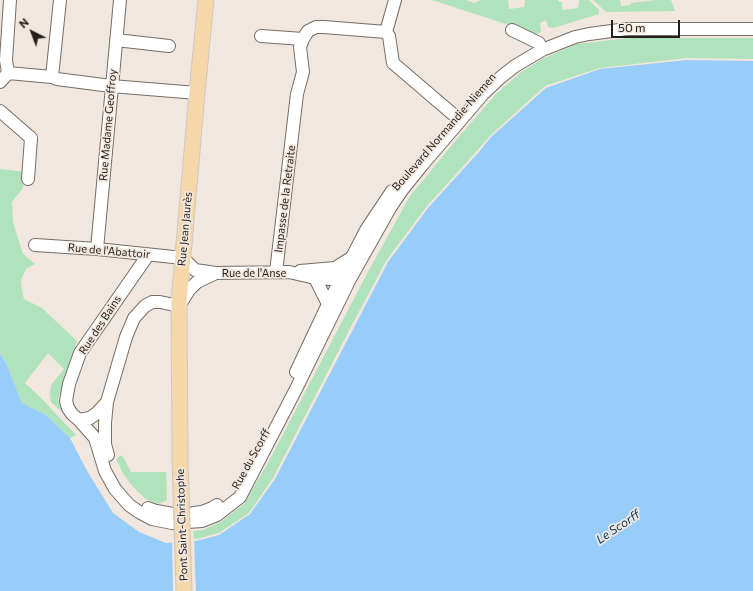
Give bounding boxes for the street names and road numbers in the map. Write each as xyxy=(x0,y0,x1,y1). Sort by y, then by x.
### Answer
street label: Rue Madame Geoffroy xyxy=(97,69,119,181)
street label: Boulevard Normandie-Niemen xyxy=(389,71,499,193)
street label: Impasse de la Retraite xyxy=(272,145,298,253)
street label: Rue Jean Jaurès xyxy=(175,191,195,267)
street label: Rue de l'Abattoir xyxy=(67,241,151,261)
street label: Rue de l'Anse xyxy=(222,266,286,280)
street label: Rue des Bains xyxy=(76,293,124,357)
street label: Rue du Scorff xyxy=(229,426,273,492)
street label: Pont Saint-Christophe xyxy=(173,469,191,581)

